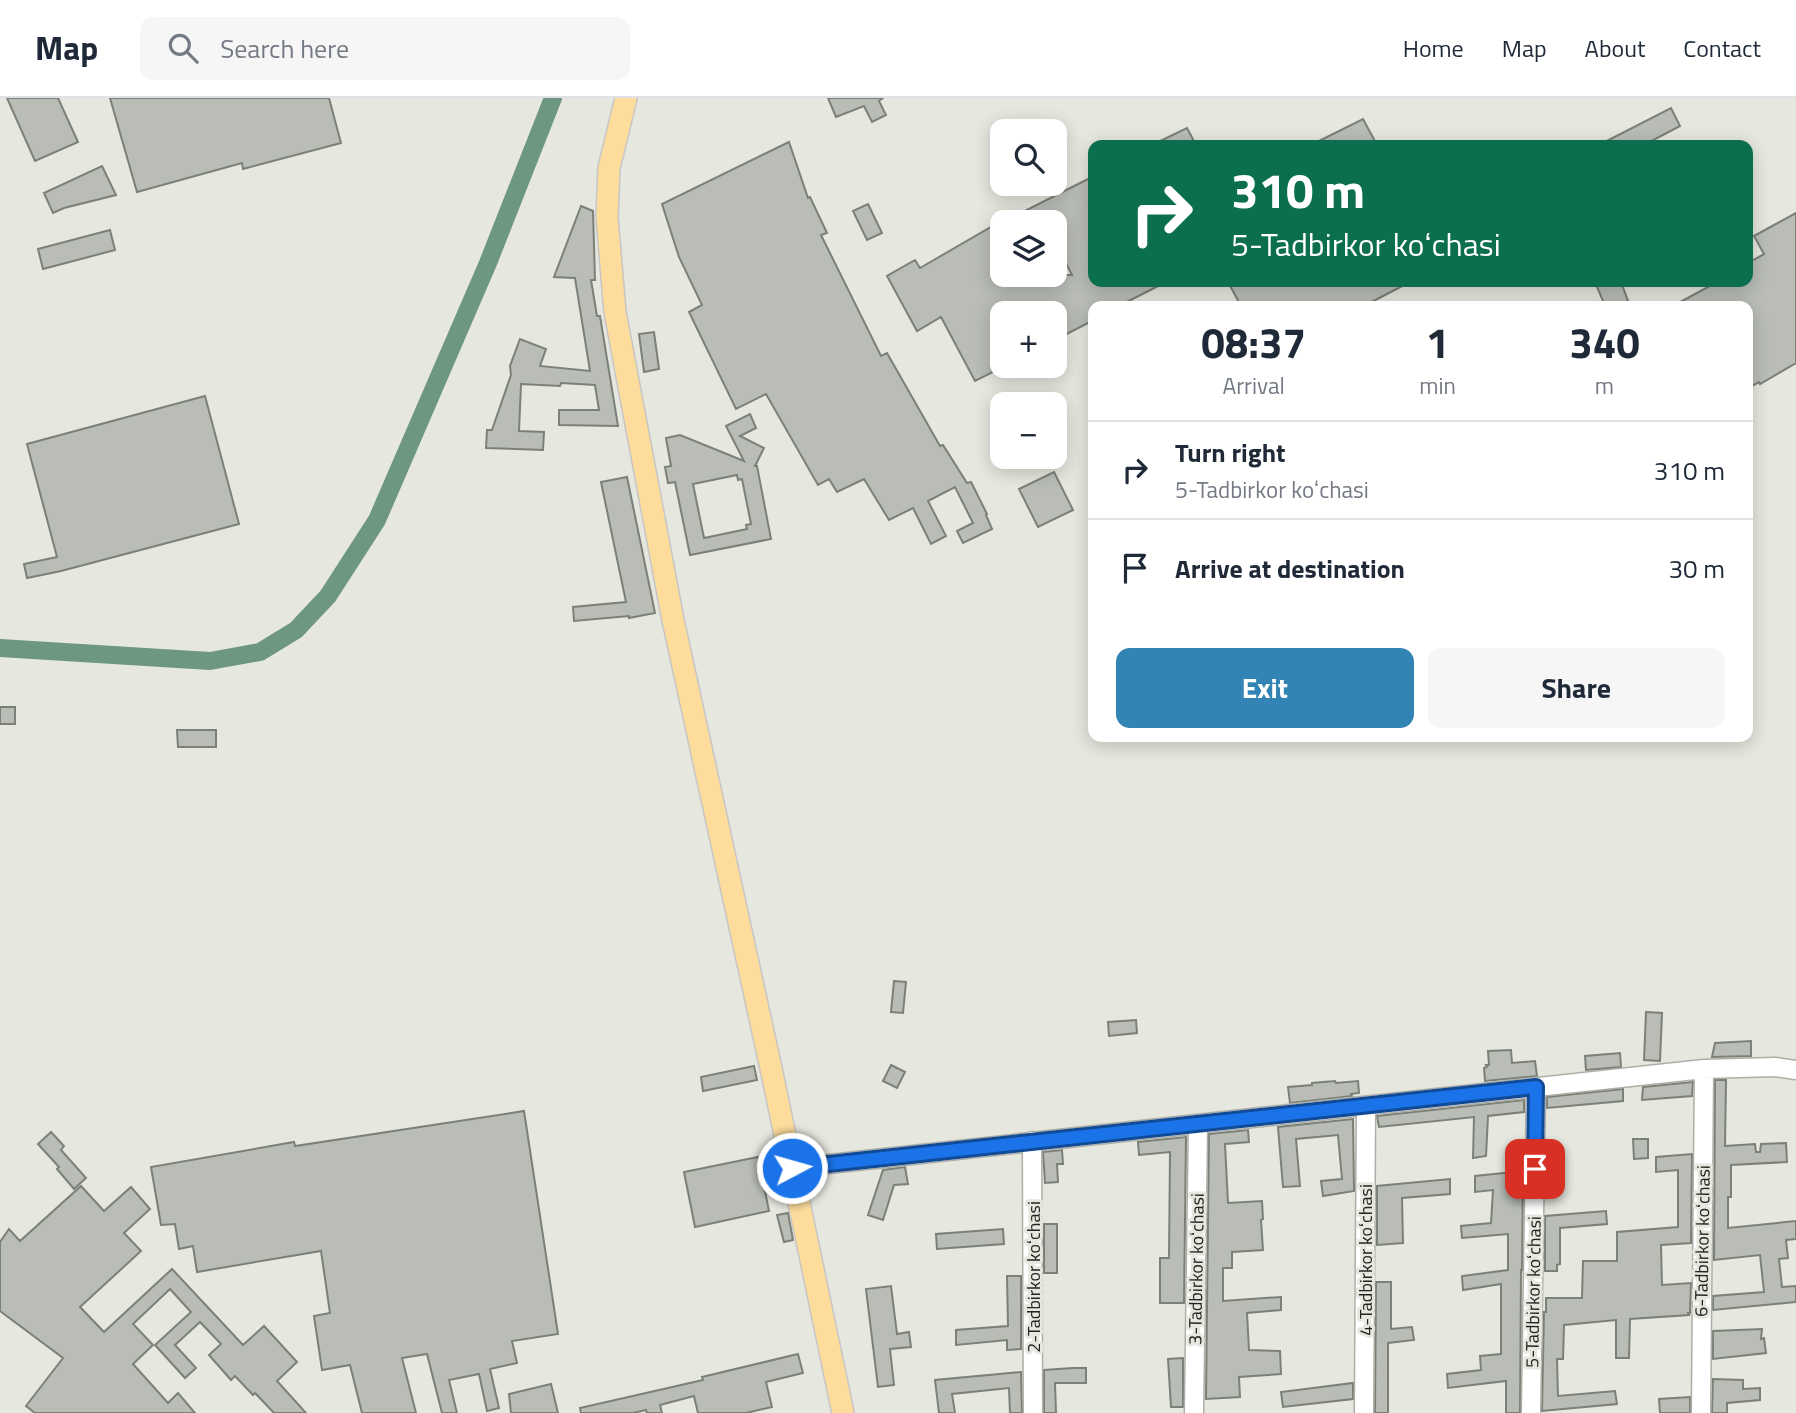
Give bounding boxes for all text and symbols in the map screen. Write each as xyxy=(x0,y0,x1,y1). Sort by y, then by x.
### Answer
search box xyxy=(140,17,630,80)
text: Map xyxy=(35,23,98,73)
icon: search xyxy=(164,29,202,67)
text: Search here xyxy=(220,29,349,68)
text: Home xyxy=(1403,30,1464,66)
text: Map xyxy=(1502,30,1547,66)
text: About xyxy=(1585,30,1645,66)
text: Contact xyxy=(1683,30,1761,66)
map controls xyxy=(990,119,1067,469)
button: search xyxy=(990,119,1067,196)
text: 310 m xyxy=(1231,152,1365,227)
icon: right xyxy=(1116,168,1207,259)
button: layers xyxy=(990,210,1067,287)
text: 5-Tadbirkor koʻchasi xyxy=(1231,220,1501,268)
button: + xyxy=(990,301,1067,378)
text: 08:37 xyxy=(1201,310,1306,374)
text: 1 xyxy=(1426,310,1449,374)
text: 340 xyxy=(1569,310,1640,374)
text: Arrival xyxy=(1222,368,1285,403)
text: min xyxy=(1419,368,1456,403)
text: m xyxy=(1595,368,1614,403)
button: − xyxy=(990,392,1067,469)
text: Turn right xyxy=(1175,433,1286,472)
icon: right xyxy=(1116,451,1154,489)
text: 310 m xyxy=(1654,451,1725,490)
text: 5-Tadbirkor koʻchasi xyxy=(1175,472,1369,507)
icon: arrive xyxy=(1116,549,1154,587)
text: Arrive at destination xyxy=(1175,549,1405,588)
text: 30 m xyxy=(1668,549,1725,588)
button: Exit xyxy=(1116,648,1414,728)
button: Share xyxy=(1428,648,1725,728)
position arrow xyxy=(755,1131,829,1205)
pin xyxy=(1505,1139,1565,1199)
icon: arrive xyxy=(1516,1150,1554,1188)
street label: 6-Tadbirkor koʻchasi xyxy=(1687,1165,1717,1317)
street label: 4-Tadbirkor koʻchasi xyxy=(1352,1184,1379,1336)
street label: 3-Tadbirkor koʻchasi xyxy=(1181,1193,1211,1345)
street label: 2-Tadbirkor koʻchasi xyxy=(1020,1201,1047,1353)
street label: 5-Tadbirkor koʻchasi xyxy=(1518,1216,1548,1368)

